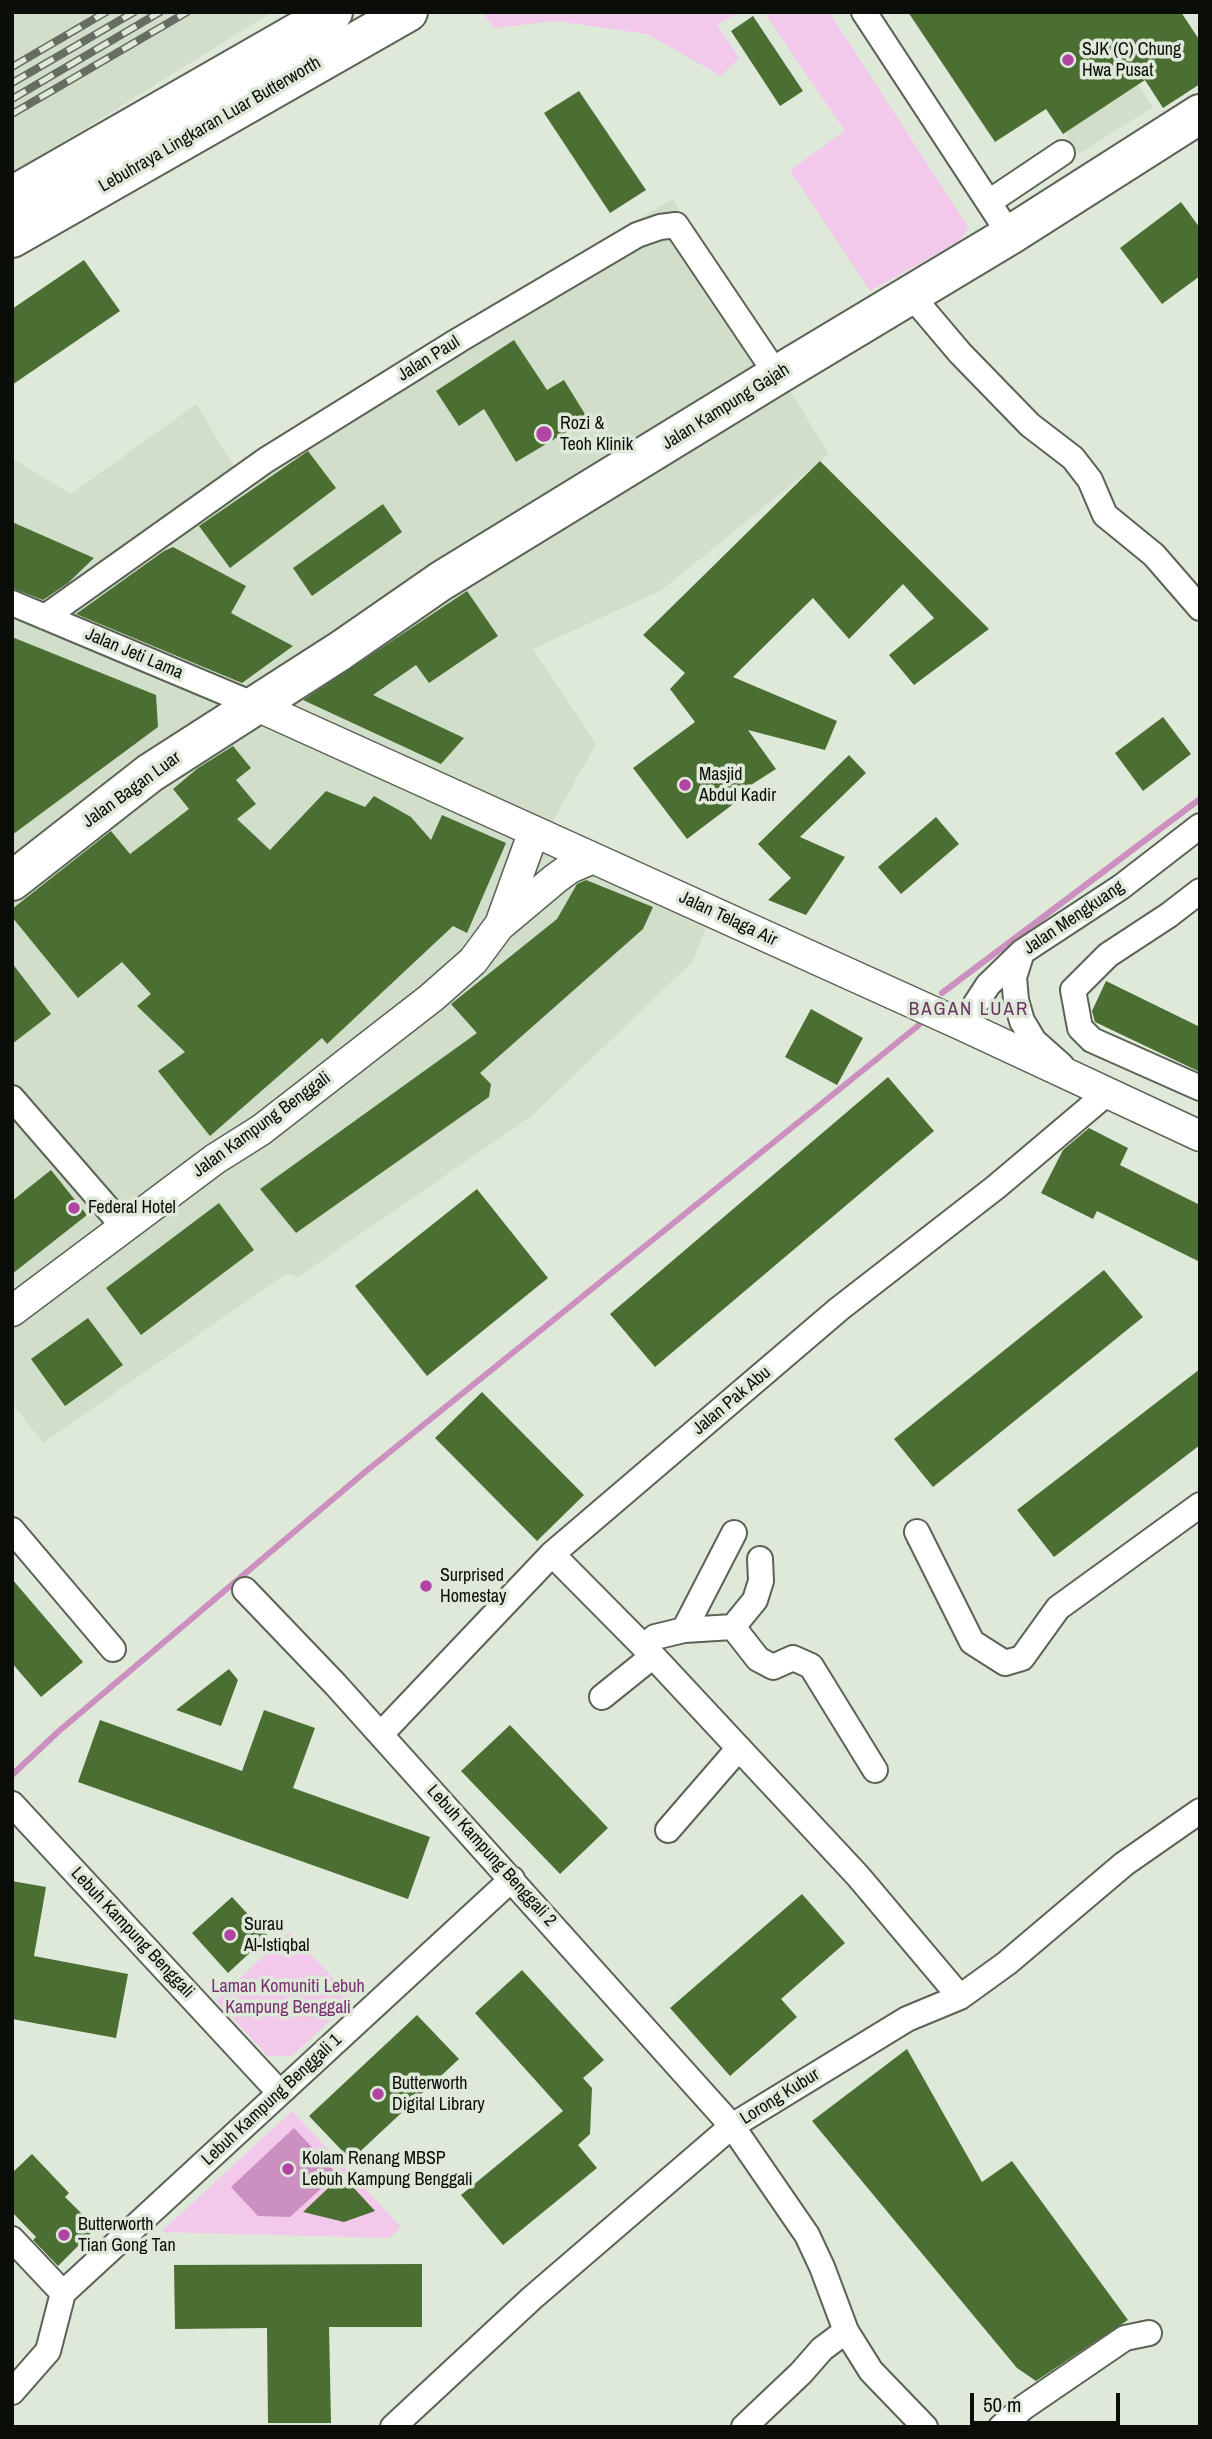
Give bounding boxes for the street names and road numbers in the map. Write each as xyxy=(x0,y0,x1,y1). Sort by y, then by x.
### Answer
street label: Lebuhraya Lingkaran Luar Butterworth xyxy=(95,52,325,198)
street label: Jalan Paul xyxy=(394,332,464,386)
street label: Jalan Kampung Gajah xyxy=(658,359,794,455)
street label: Jalan Jeti Lama xyxy=(82,624,186,684)
street label: Jalan Bagan Luar xyxy=(79,747,185,833)
street label: Jalan Mengkuang xyxy=(1020,876,1128,960)
street label: Jalan Telaga Air xyxy=(675,887,781,951)
street label: Jalan Kampung Benggali xyxy=(189,1068,335,1182)
street label: Jalan Pak Abu xyxy=(689,1362,775,1440)
street label: Lebuh Kampung Benggali 2 xyxy=(422,1781,560,1931)
street label: Lebuh Kampung Benggali xyxy=(66,1863,198,2003)
street label: Lebuh Kampung Benggali 1 xyxy=(198,2030,346,2170)
street label: Lorong Kubur xyxy=(736,2064,824,2130)

